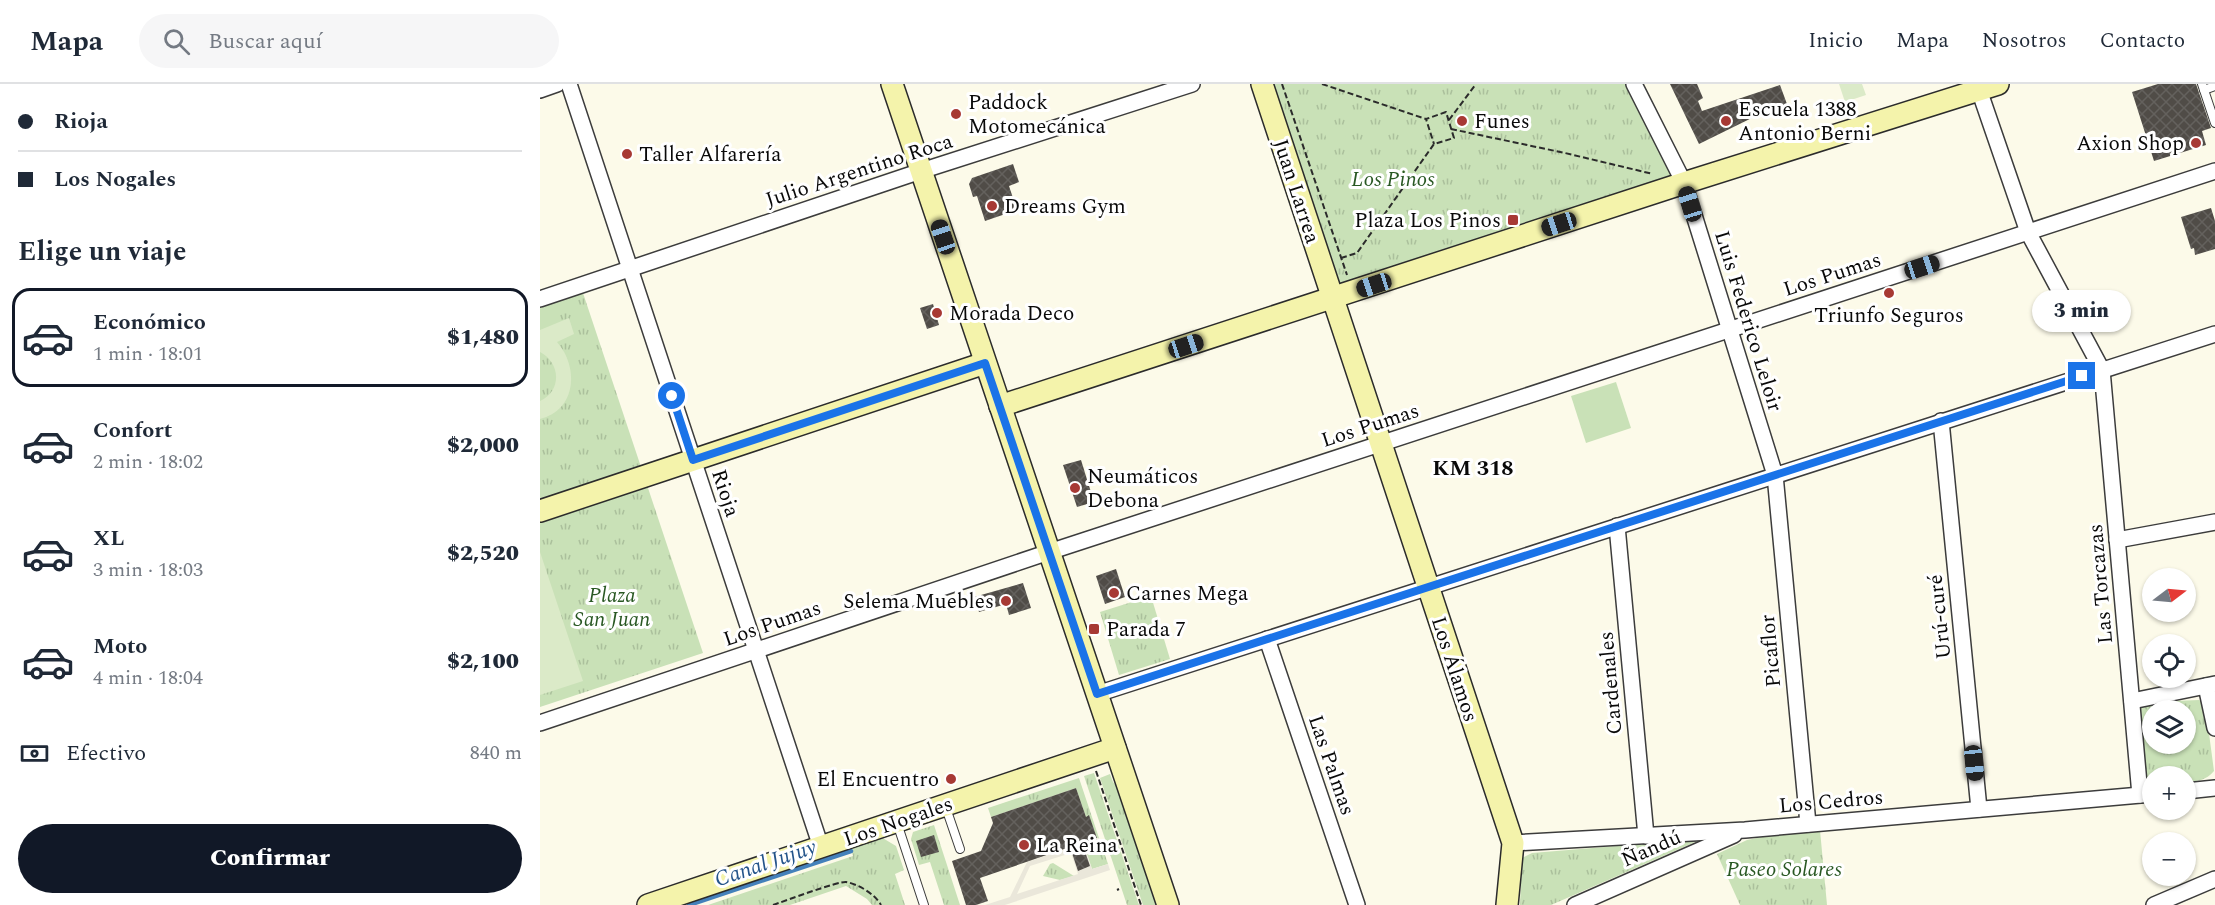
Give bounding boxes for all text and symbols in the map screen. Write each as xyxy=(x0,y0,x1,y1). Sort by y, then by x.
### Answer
search box xyxy=(139,14,559,68)
text: Mapa xyxy=(30,20,103,63)
icon: search xyxy=(160,25,193,58)
text: Buscar aquí xyxy=(208,25,322,58)
text: Inicio xyxy=(1808,25,1863,57)
text: Mapa xyxy=(1896,25,1949,57)
text: Nosotros xyxy=(1982,25,2067,57)
text: Contacto xyxy=(2100,25,2185,57)
place label: Paddock Motomecánica xyxy=(968,87,1107,143)
place label: Escuela 1388 Antonio Berni xyxy=(1738,94,1871,150)
text: Rioja xyxy=(54,105,108,138)
place label: Funes xyxy=(1474,106,1530,138)
marker: Paddock Motomecánica xyxy=(949,107,963,121)
marker: Funes xyxy=(1455,114,1469,128)
marker: Escuela 1388 Antonio Berni xyxy=(1719,114,1733,128)
street label: Julio Argentino Roca xyxy=(761,125,958,216)
place label: Axion Shop xyxy=(2076,128,2184,160)
street label: Juan Larrea xyxy=(1264,135,1328,248)
marker: Axion Shop xyxy=(2189,136,2203,150)
place label: Taller Alfarería xyxy=(639,139,782,171)
marker: Taller Alfarería xyxy=(620,147,634,161)
text: Los Nogales xyxy=(54,163,176,196)
park label: Los Pinos xyxy=(1351,164,1435,196)
car xyxy=(1676,184,1704,224)
place label: Dreams Gym xyxy=(1004,191,1126,223)
marker: Dreams Gym xyxy=(985,199,999,213)
place label: Plaza Los Pinos xyxy=(1354,205,1501,237)
car xyxy=(1539,210,1579,238)
marker: Plaza Los Pinos xyxy=(1506,213,1520,227)
car xyxy=(929,217,957,257)
street label: Luis Federico Leloir xyxy=(1705,227,1791,416)
text: Elige un viaje xyxy=(18,231,186,273)
street label: Los Pumas xyxy=(1779,244,1885,306)
car xyxy=(1902,253,1942,281)
car xyxy=(1354,271,1394,299)
marker: Triunfo Seguros xyxy=(1882,286,1896,300)
callout: 3 min xyxy=(2032,289,2132,331)
text: 3 min xyxy=(2054,296,2109,326)
place label: Morada Deco xyxy=(949,298,1074,330)
place label: Triunfo Seguros xyxy=(1814,300,1964,332)
text: Económico xyxy=(93,306,206,339)
marker: Morada Deco xyxy=(930,306,944,320)
icon: car xyxy=(21,311,75,365)
text: $1,480 xyxy=(447,321,519,354)
car xyxy=(1166,332,1206,360)
text: 1 min · 18:01 xyxy=(93,339,203,369)
route end xyxy=(2068,362,2095,389)
route start xyxy=(658,382,685,409)
street label: Los Pumas xyxy=(1317,395,1423,457)
text: Confort xyxy=(93,414,172,447)
icon: car xyxy=(21,419,75,473)
text: $2,000 xyxy=(447,429,519,462)
text: 2 min · 18:02 xyxy=(93,447,203,477)
district label: KM 318 xyxy=(1432,452,1514,485)
place label: Neumáticos Debona xyxy=(1087,461,1198,517)
street label: Rioja xyxy=(702,465,748,522)
marker: Neumáticos Debona xyxy=(1068,481,1082,495)
text: XL xyxy=(93,522,124,555)
street label: Las Torcazas xyxy=(2080,523,2122,645)
icon: car xyxy=(21,527,75,581)
text: $2,520 xyxy=(447,537,519,570)
text: 3 min · 18:03 xyxy=(93,555,203,585)
north arrow xyxy=(2142,568,2196,622)
map controls xyxy=(2142,568,2196,886)
street label: Urú-curé xyxy=(1920,573,1960,661)
place label: Carnes Mega xyxy=(1126,578,1249,610)
park label: Plaza San Juan xyxy=(574,580,650,636)
place label: Selema Muebles xyxy=(843,586,994,618)
marker: Carnes Mega xyxy=(1107,586,1121,600)
street label: Los Pumas xyxy=(719,592,825,656)
marker: Selema Muebles xyxy=(999,594,1013,608)
street label: Los Álamos xyxy=(1422,612,1486,726)
street label: Picaflor xyxy=(1752,613,1790,689)
place label: Parada 7 xyxy=(1106,614,1186,646)
marker: Parada 7 xyxy=(1087,622,1101,636)
text: Moto xyxy=(93,630,147,663)
street label: Cardenales xyxy=(1591,630,1631,736)
button: locate xyxy=(2142,634,2196,688)
icon: car xyxy=(21,635,75,689)
text: $2,100 xyxy=(447,645,519,678)
text: 4 min · 18:04 xyxy=(93,663,203,693)
button: layers xyxy=(2142,700,2196,754)
street label: Las Palmas xyxy=(1299,711,1363,820)
icon: cash xyxy=(18,737,51,770)
text: Efectivo xyxy=(66,737,146,770)
text: 840 m xyxy=(470,738,522,768)
car xyxy=(1963,744,1985,782)
place label: El Encuentro xyxy=(816,764,939,796)
button: + xyxy=(2142,766,2196,820)
marker: El Encuentro xyxy=(944,772,958,786)
street label: Los Cedros xyxy=(1777,781,1885,823)
street label: Los Nogales xyxy=(839,788,957,856)
street label: Ñandú xyxy=(1616,821,1687,876)
button: Confirmar xyxy=(18,824,522,893)
place label: La Reina xyxy=(1036,830,1119,862)
water label: Canal Jujuy xyxy=(710,831,821,896)
button: − xyxy=(2142,832,2196,886)
marker: La Reina xyxy=(1017,838,1031,852)
park label: Paseo Solares xyxy=(1726,854,1842,886)

